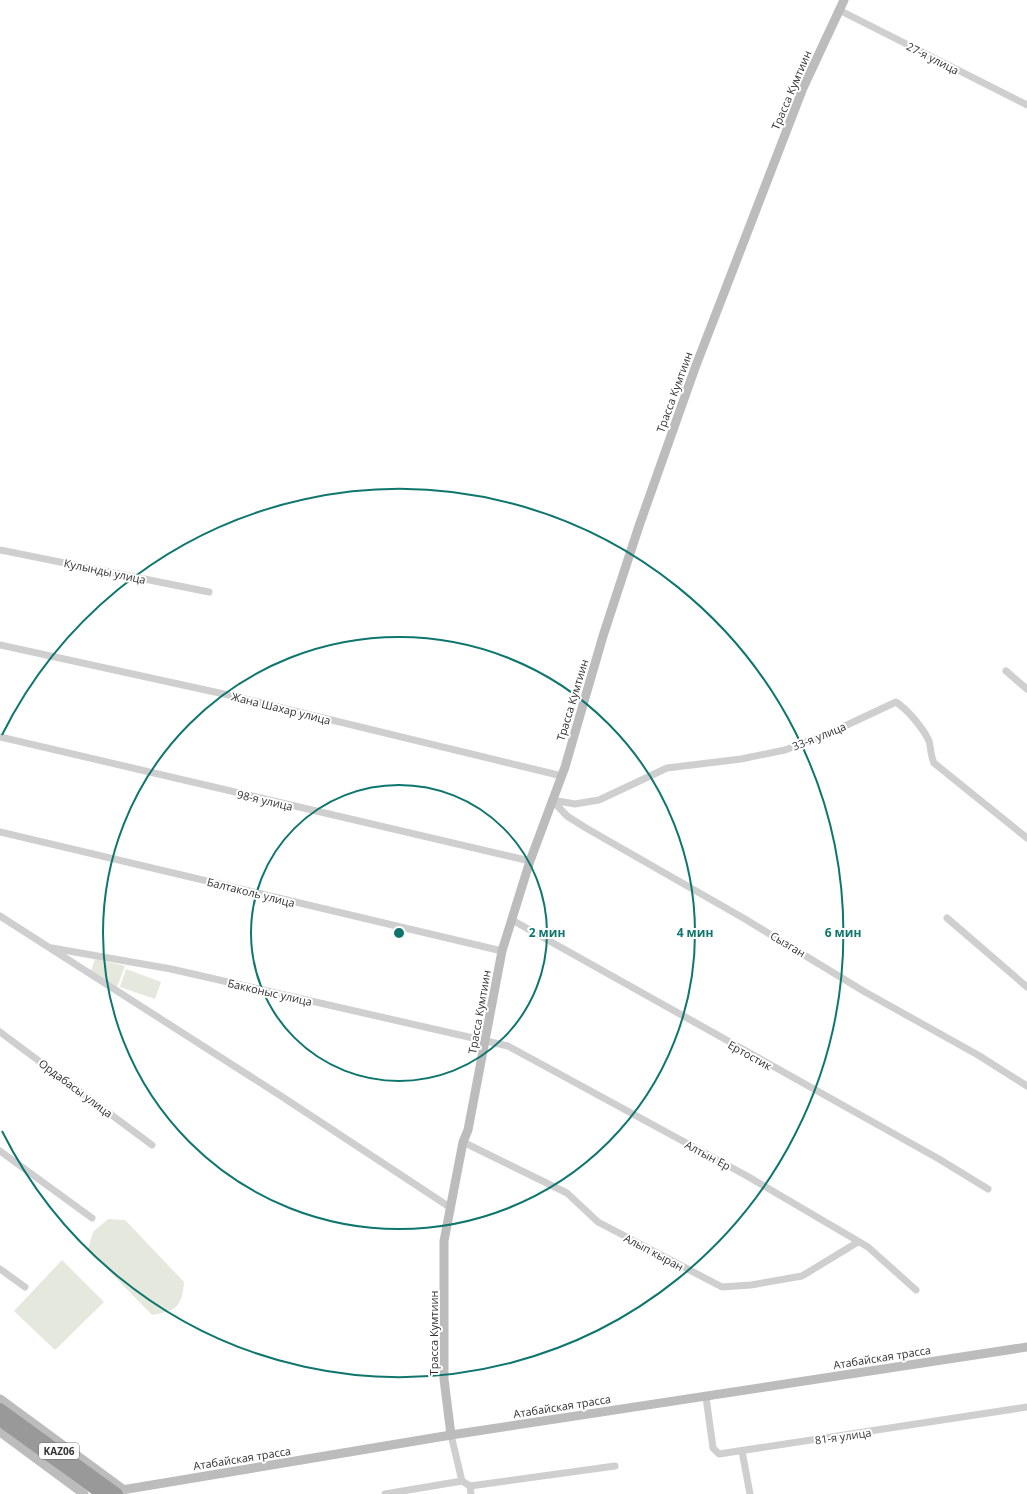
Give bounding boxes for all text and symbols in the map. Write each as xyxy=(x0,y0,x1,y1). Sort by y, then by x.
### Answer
street label: 27-я улица xyxy=(904,38,962,78)
street label: Трасса Кумтиин xyxy=(768,48,814,132)
street label: Трасса Кумтиин xyxy=(652,350,696,434)
street label: Кулынды улица xyxy=(63,555,147,587)
street label: Трасса Кумтиин xyxy=(552,657,592,743)
street label: Жана Шахар улица xyxy=(230,688,332,728)
street label: 33-я улица xyxy=(790,718,848,754)
street label: 98-я улица xyxy=(236,786,294,814)
street label: Балтаколь улица xyxy=(205,874,297,910)
text: 2 мин xyxy=(529,924,565,941)
text: 4 мин xyxy=(677,924,713,941)
text: 6 мин xyxy=(825,924,861,941)
centre of rings xyxy=(392,926,406,940)
street label: Сызган xyxy=(768,928,808,960)
street label: Трасса Кумтиин xyxy=(464,969,494,1055)
street label: Бакконыс улица xyxy=(226,975,314,1009)
street label: Ертостик xyxy=(725,1037,775,1073)
street label: Ордабасы улица xyxy=(36,1055,116,1121)
street label: Алтын Ер xyxy=(683,1137,734,1173)
street label: Алып кыран xyxy=(622,1230,686,1274)
street label: Трасса Кумтиин xyxy=(426,1291,441,1375)
street label: Атабайская трасса xyxy=(832,1342,932,1372)
street label: Атабайская трасса xyxy=(512,1391,612,1421)
street label: 81-я улица xyxy=(814,1425,872,1447)
road number: KАZ06 xyxy=(39,1443,79,1459)
street label: Атабайская трасса xyxy=(192,1443,292,1473)

